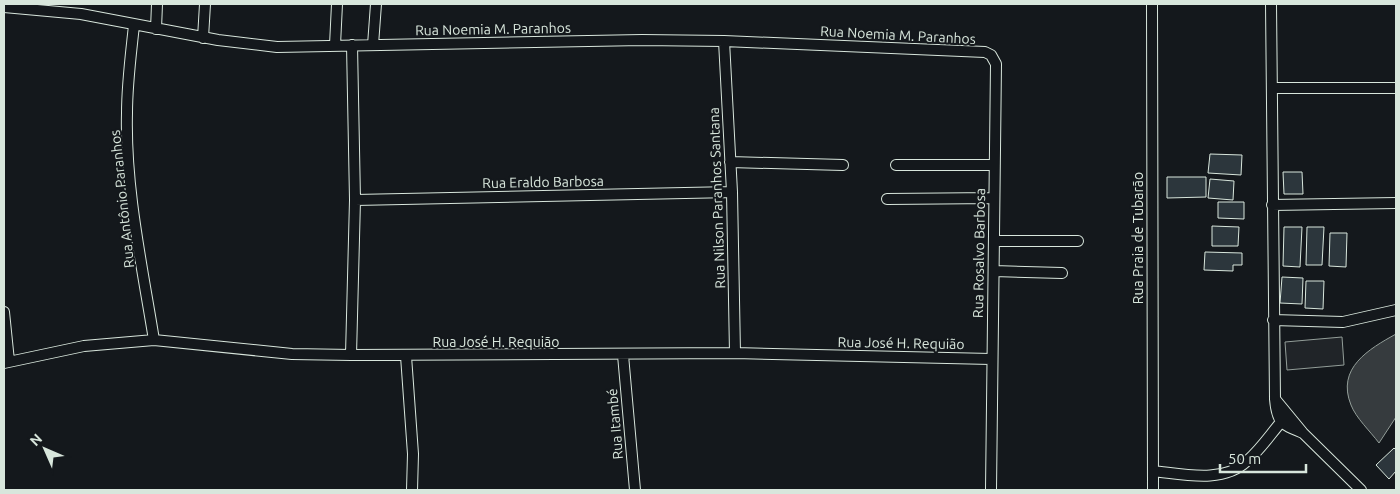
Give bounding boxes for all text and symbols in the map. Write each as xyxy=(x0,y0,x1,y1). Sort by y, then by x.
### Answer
street label: Rua Noemia M. Paranhos xyxy=(415,20,571,38)
street label: Rua Noemia M. Paranhos xyxy=(820,23,976,47)
street label: Rua Nilson Paranhos Santana xyxy=(706,107,728,289)
street label: Rua Antônio Paranhos xyxy=(107,129,137,269)
street label: Rua Praia de Tubarão xyxy=(1130,172,1146,304)
street label: Rua Eraldo Barbosa xyxy=(482,173,604,191)
street label: Rua Rosalvo Barbosa xyxy=(970,188,988,318)
street label: Rua José H. Requião xyxy=(432,334,560,350)
street label: Rua José H. Requião xyxy=(837,334,965,352)
street label: Rua Itambé xyxy=(604,388,626,460)
north arrow xyxy=(20,424,70,474)
text: N xyxy=(26,430,45,449)
scale bar xyxy=(1220,442,1306,474)
text: 50 m xyxy=(1228,450,1261,467)

